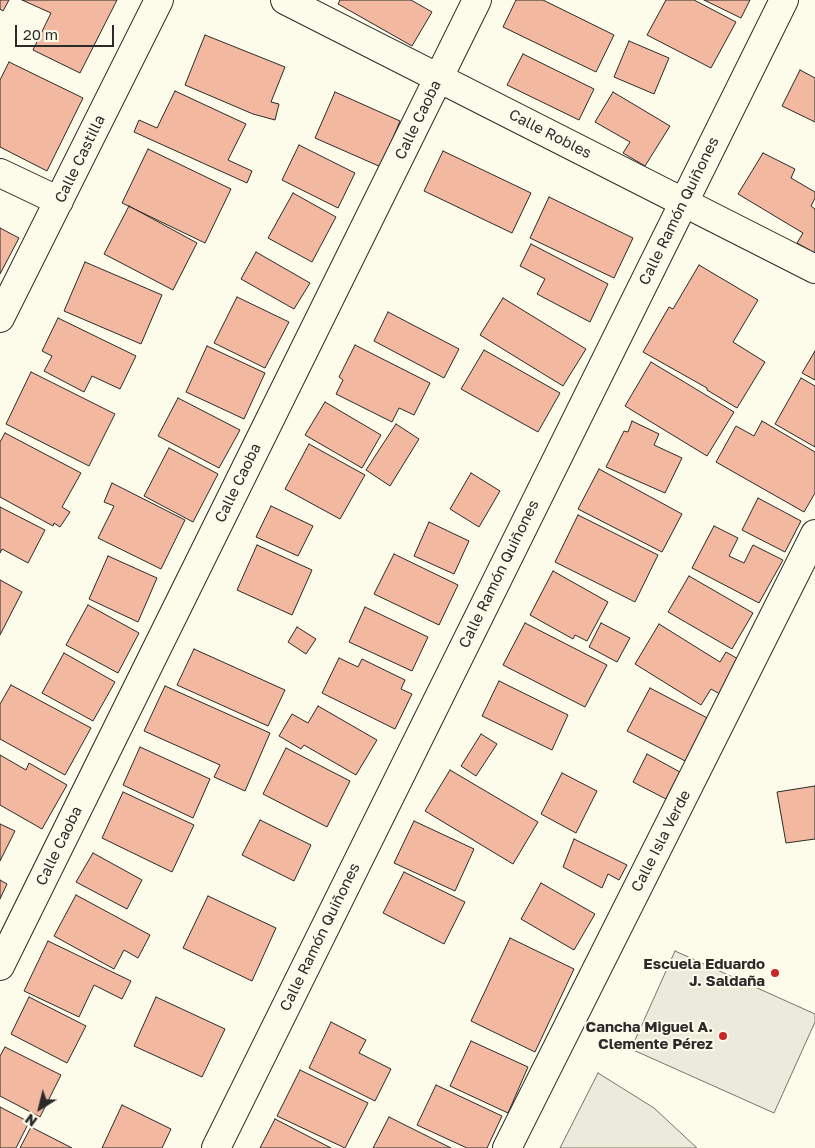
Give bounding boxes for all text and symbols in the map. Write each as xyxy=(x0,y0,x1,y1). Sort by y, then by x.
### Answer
scale bar xyxy=(18,15,116,47)
text: 20 m xyxy=(23,25,58,43)
street label: Calle Caoba xyxy=(391,77,445,163)
street label: Calle Robles xyxy=(506,106,594,162)
street label: Calle Castilla xyxy=(51,112,109,206)
street label: Calle Ramón Quiñones xyxy=(635,134,723,288)
street label: Calle Caoba xyxy=(211,440,265,526)
street label: Calle Ramón Quiñones xyxy=(455,497,543,651)
street label: Calle Isla Verde xyxy=(628,787,694,895)
street label: Calle Caoba xyxy=(32,803,86,889)
street label: Calle Ramón Quiñones xyxy=(276,860,364,1014)
place label: Escuela Eduardo J. Saldaña xyxy=(643,955,765,990)
marker: Escuela Eduardo J. Saldaña xyxy=(769,967,781,979)
place label: Cancha Miguel A. Clemente Pérez xyxy=(586,1018,713,1053)
marker: Cancha Miguel A. Clemente Pérez xyxy=(717,1030,729,1042)
north arrow xyxy=(15,1083,65,1133)
text: N xyxy=(22,1111,40,1131)

